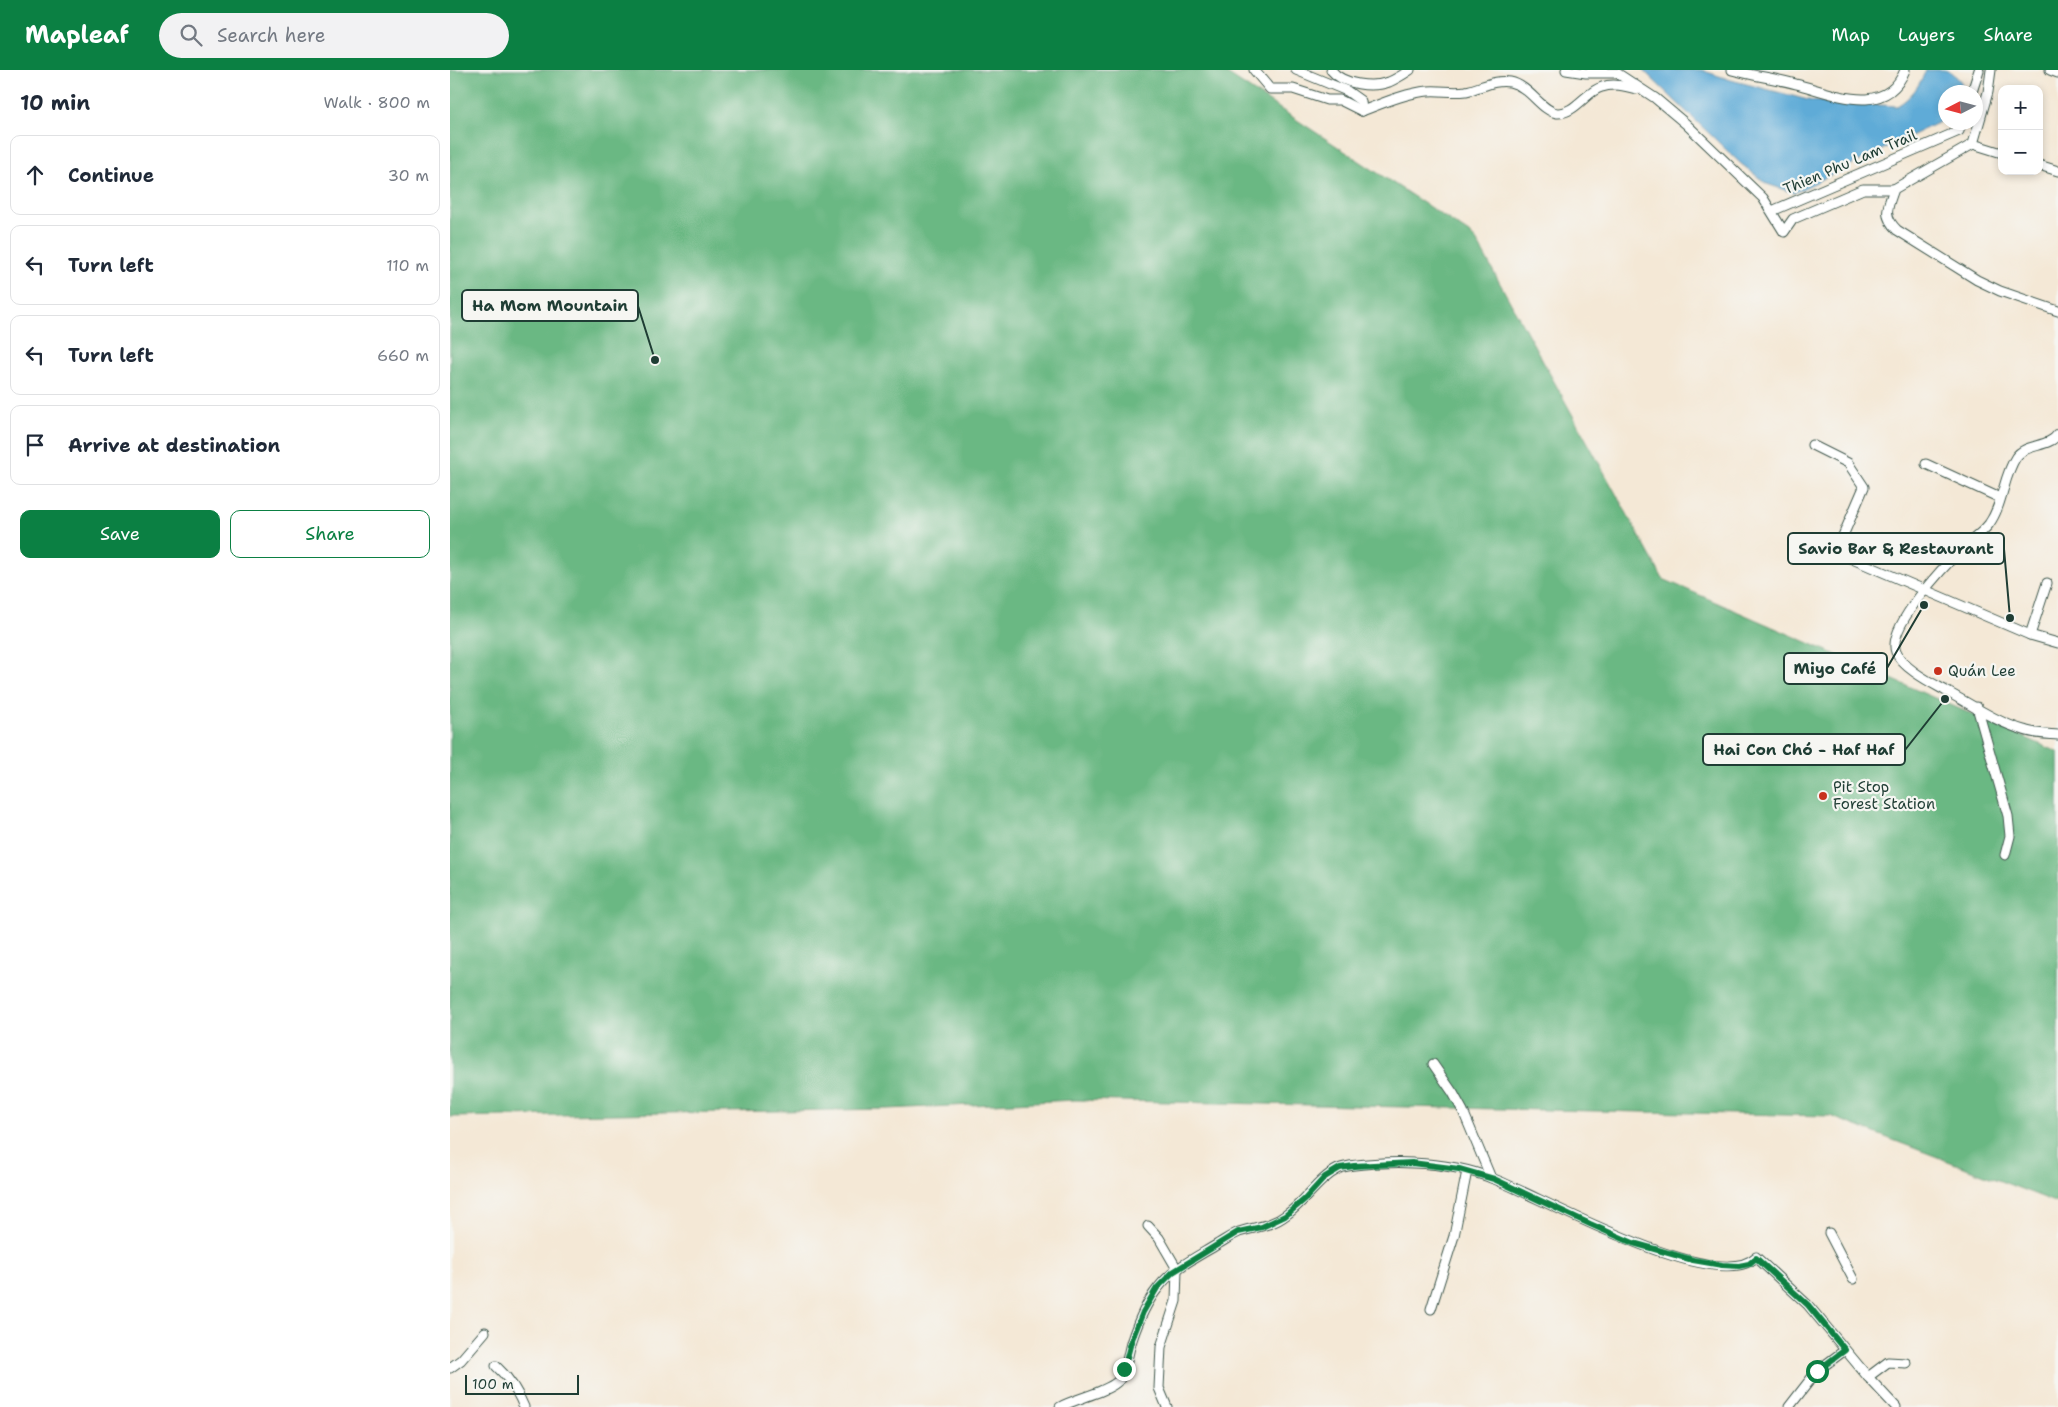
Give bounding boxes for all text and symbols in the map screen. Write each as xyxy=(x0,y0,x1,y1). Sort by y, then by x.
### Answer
search box xyxy=(159,13,509,58)
text: Mapleaf xyxy=(25,19,129,51)
icon: search xyxy=(177,21,205,49)
text: Search here xyxy=(217,23,325,48)
text: Map xyxy=(1832,23,1870,47)
text: Layers xyxy=(1898,23,1955,47)
text: Share xyxy=(1983,23,2033,47)
north arrow xyxy=(1938,85,1983,130)
map controls xyxy=(1998,85,2043,175)
button: + xyxy=(1998,85,2043,130)
text: 10 min xyxy=(20,89,90,117)
text: Walk · 800 m xyxy=(324,92,430,113)
street label: Thien Phu Lam Trail xyxy=(1780,125,1920,199)
button: − xyxy=(1998,130,2043,175)
icon: ahead xyxy=(21,161,49,189)
text: Continue xyxy=(68,163,154,188)
text: 30 m xyxy=(388,165,429,186)
icon: left xyxy=(21,251,49,279)
text: Turn left xyxy=(68,253,154,278)
text: 110 m xyxy=(386,255,429,276)
callout: Ha Mom Mountain xyxy=(462,290,638,321)
text: Ha Mom Mountain xyxy=(472,295,628,316)
icon: left xyxy=(21,341,49,369)
text: Turn left xyxy=(68,343,154,368)
text: 660 m xyxy=(377,345,429,366)
icon: arrive xyxy=(21,431,49,459)
text: Arrive at destination xyxy=(68,433,280,458)
button: Save xyxy=(20,510,220,558)
button: Share xyxy=(230,510,430,558)
callout: Savio Bar & Restaurant xyxy=(1788,533,2004,564)
text: Savio Bar & Restaurant xyxy=(1798,538,1994,559)
callout: Miyo Café xyxy=(1784,653,1887,684)
text: Miyo Café xyxy=(1794,658,1877,679)
place label: Quán Lee xyxy=(1948,661,2016,681)
marker: Quán Lee xyxy=(1932,665,1944,677)
callout: Hai Con Chó - Haf Haf xyxy=(1703,734,1905,765)
text: Hai Con Chó - Haf Haf xyxy=(1713,739,1895,760)
place label: Pit Stop Forest Station xyxy=(1833,777,1935,814)
marker: Pit Stop Forest Station xyxy=(1817,790,1829,802)
route end xyxy=(1113,1358,1136,1381)
route start xyxy=(1806,1360,1829,1383)
scale bar xyxy=(465,1372,579,1395)
text: 100 m xyxy=(472,1375,514,1393)

